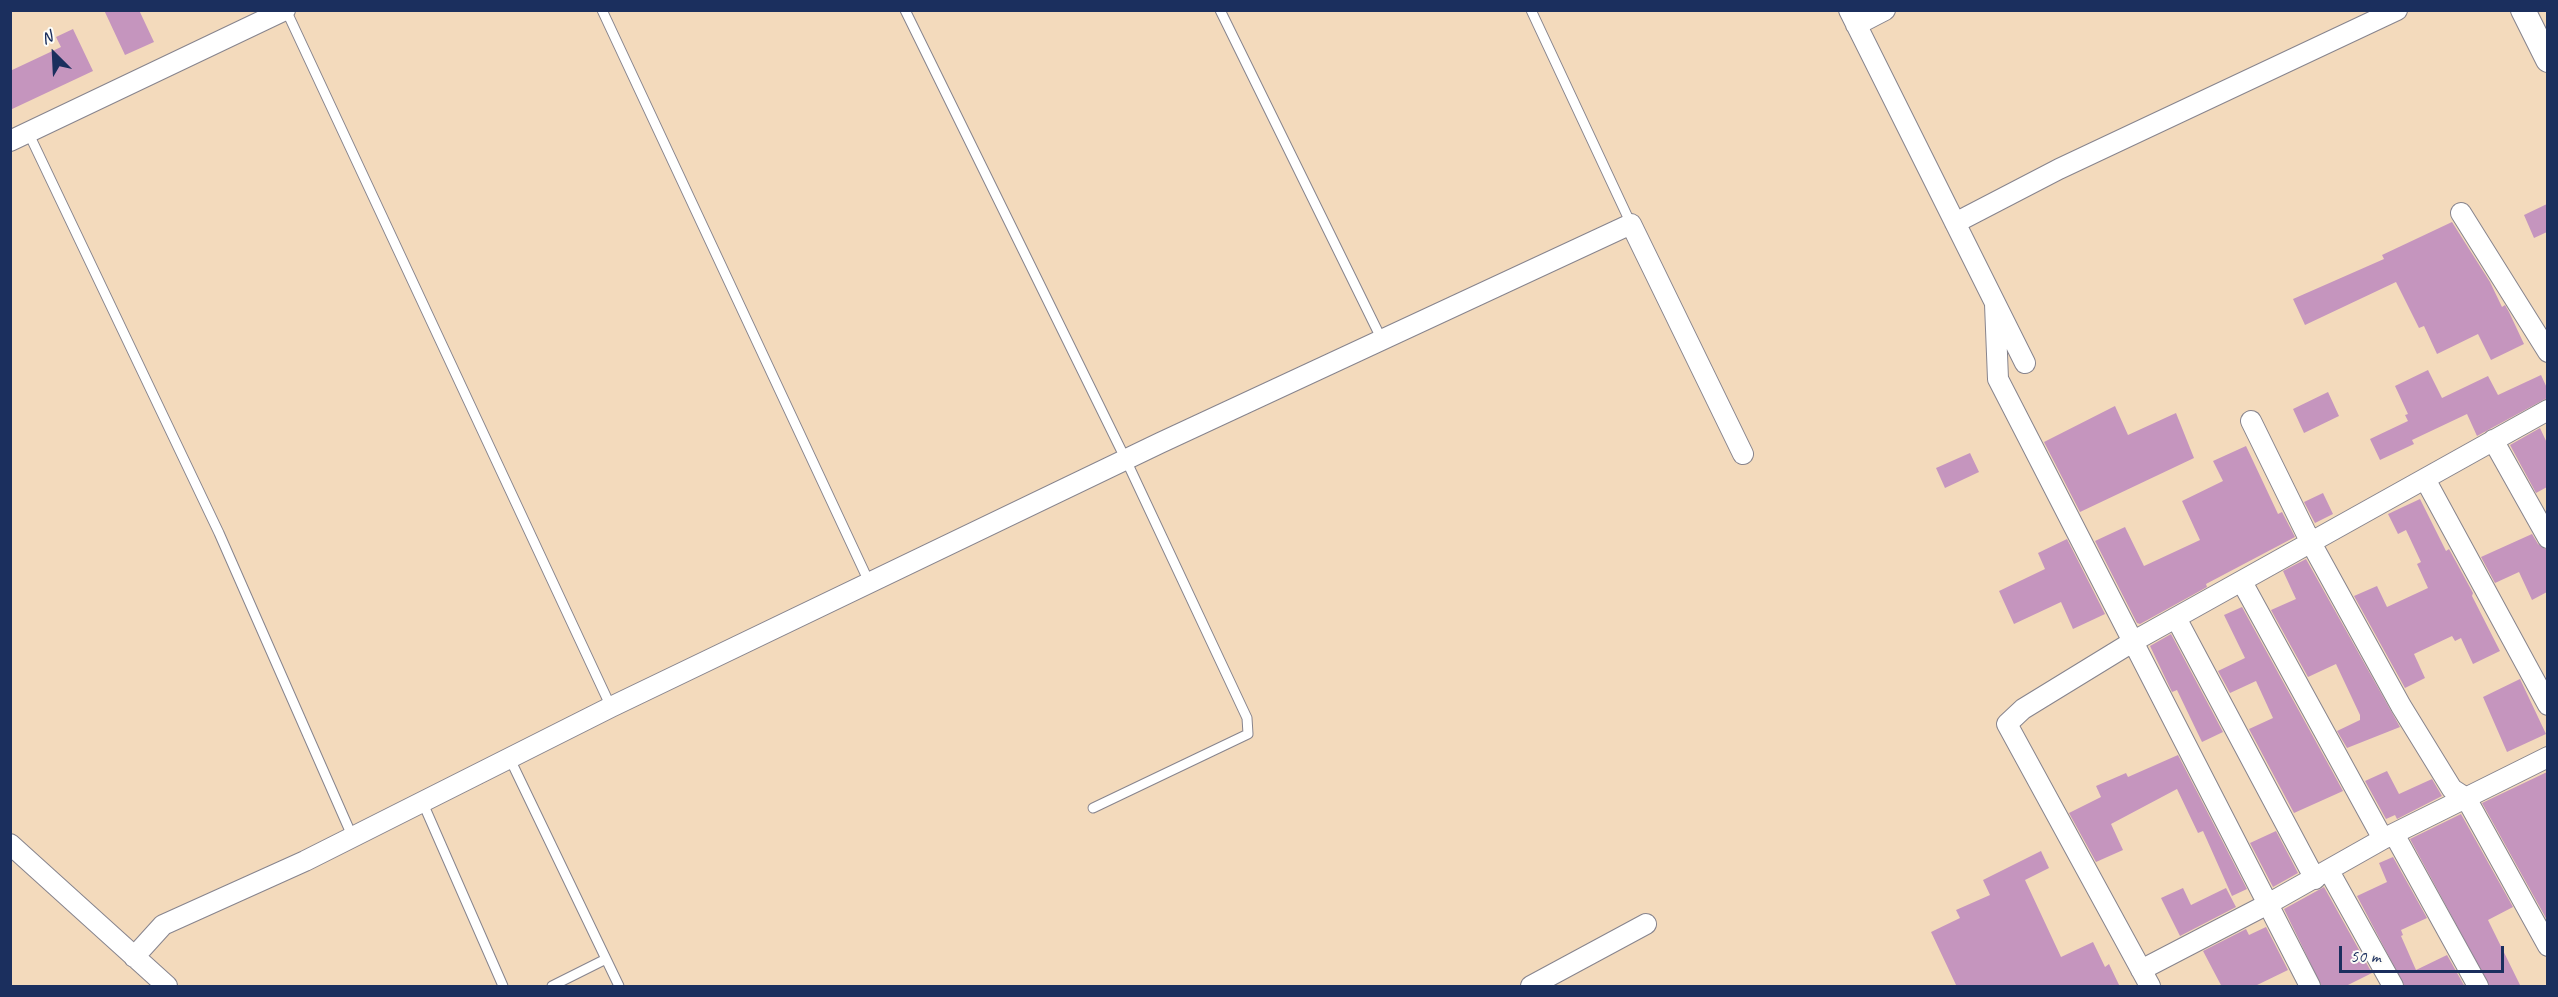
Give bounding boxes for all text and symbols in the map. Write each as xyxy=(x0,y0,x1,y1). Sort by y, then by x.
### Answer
north arrow xyxy=(24,24,84,84)
text: N xyxy=(38,26,55,49)
scale bar xyxy=(2342,934,2507,972)
text: 50 m xyxy=(2350,945,2381,967)

